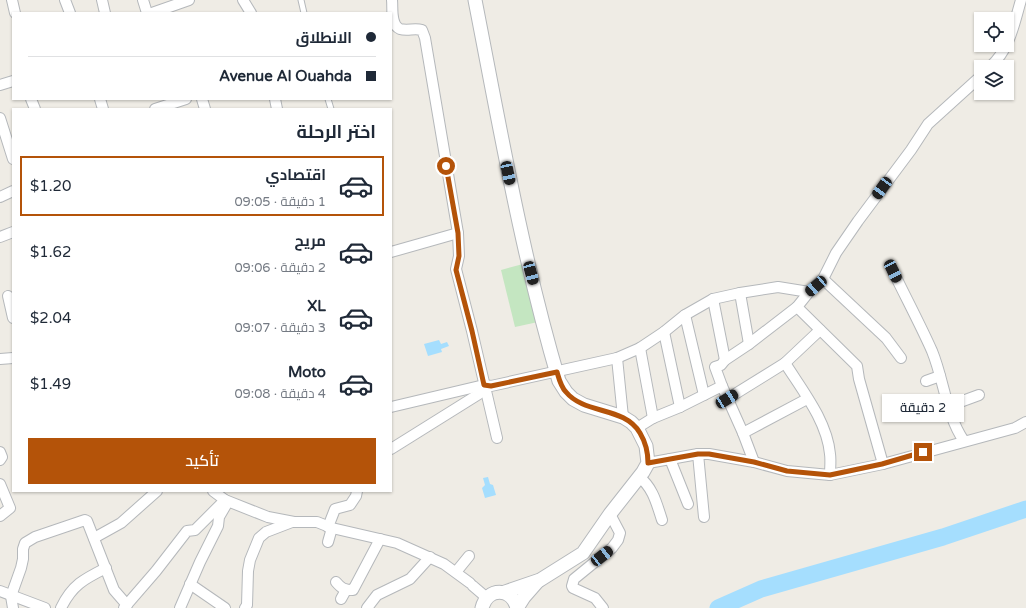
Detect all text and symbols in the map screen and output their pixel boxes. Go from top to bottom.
map controls [974,12,1014,100]
button: locate [974,12,1014,52]
text: الانطلاق [296,29,352,47]
button: layers [974,60,1014,100]
text: Avenue Al Ouahda [219,67,352,85]
text: اختر الرحلة [297,121,376,143]
route start [437,157,455,175]
car [500,160,516,186]
text: اقتصادي [266,166,326,184]
icon: car [338,168,374,204]
car [870,175,894,201]
text: $1.20 [30,177,71,195]
text: 1 دقيقة · 09:05 [234,194,326,210]
text: مريح [294,232,326,250]
icon: car [338,234,374,270]
text: $1.62 [30,243,71,261]
car [882,258,904,284]
text: 2 دقيقة · 09:06 [234,260,326,276]
car [522,260,540,286]
car [803,274,829,298]
text: XL [307,297,326,315]
icon: car [338,300,374,336]
text: $2.04 [30,309,71,327]
text: 3 دقيقة · 09:07 [234,320,326,336]
text: Moto [288,363,326,381]
icon: car [338,366,374,402]
text: $1.49 [30,375,71,393]
text: 4 دقيقة · 09:08 [234,386,326,402]
car [714,388,740,410]
callout: 2 دقيقة [882,394,964,422]
text: 2 دقيقة [900,400,946,416]
button: تأكيد [28,438,376,484]
route end [914,443,932,461]
car [589,544,615,568]

